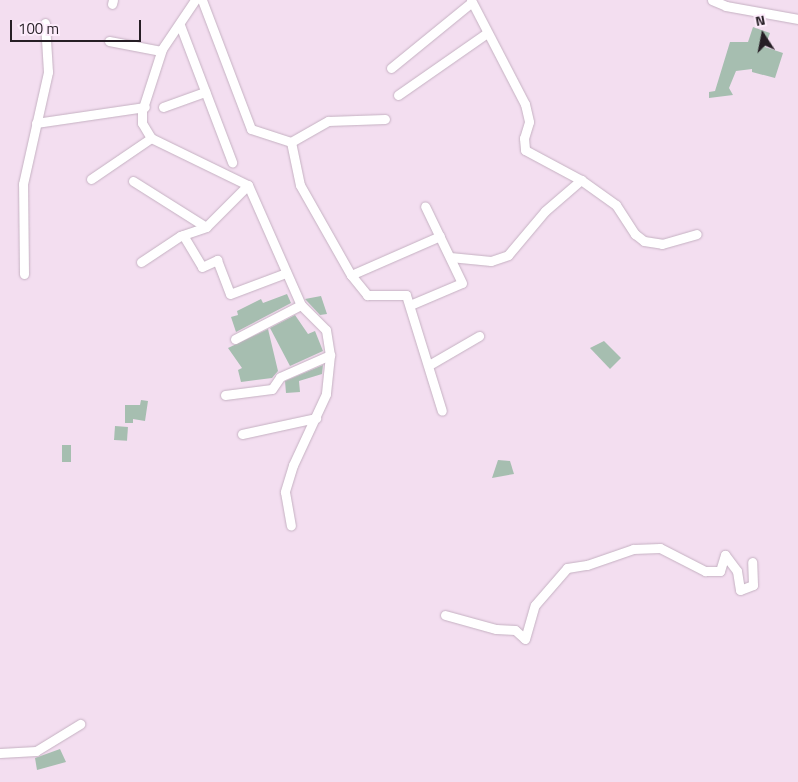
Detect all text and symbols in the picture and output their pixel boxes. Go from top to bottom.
text: N [753,9,767,31]
scale bar [12,10,144,42]
north arrow [738,10,788,60]
text: 100 m [18,17,59,40]

